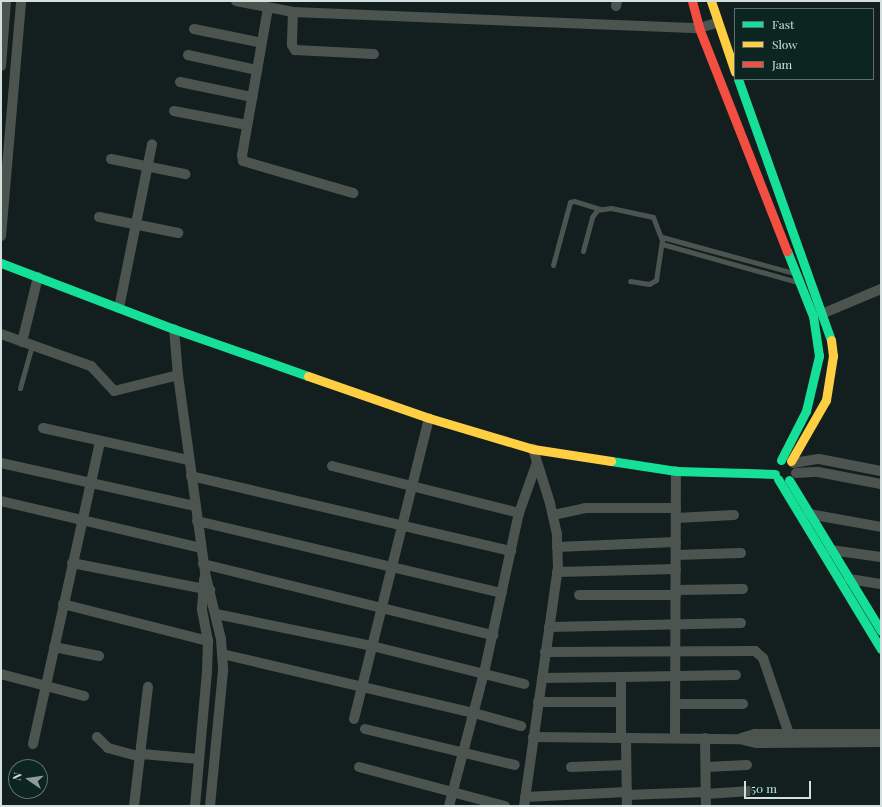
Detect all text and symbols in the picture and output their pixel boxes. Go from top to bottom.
legend [734,8,874,80]
text: Fast [772,16,794,32]
text: Slow [772,36,798,52]
text: Jam [772,56,792,72]
north arrow [8,759,48,799]
text: N [9,771,25,782]
scale bar [746,773,813,799]
text: 50 m [751,780,777,796]

